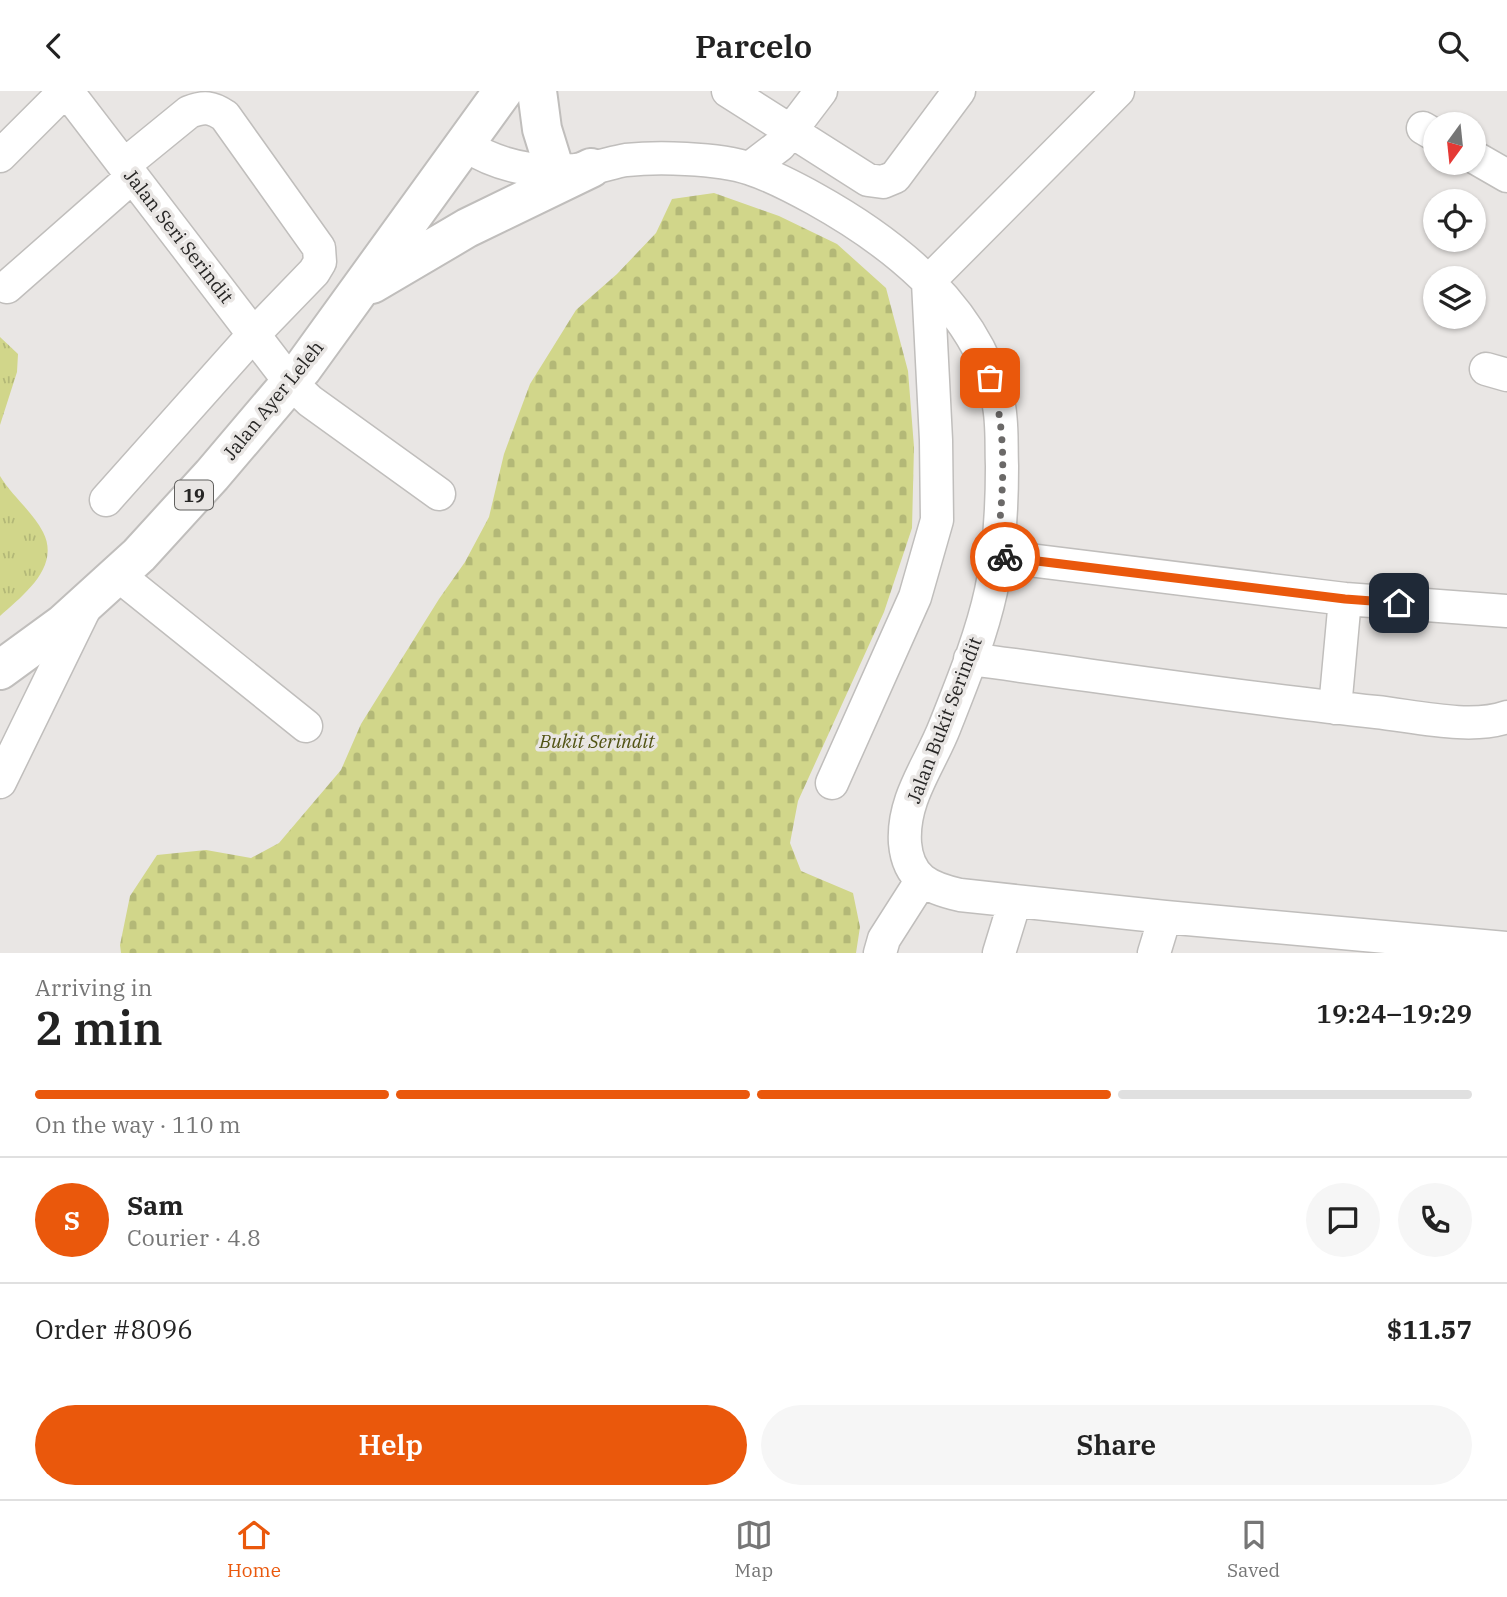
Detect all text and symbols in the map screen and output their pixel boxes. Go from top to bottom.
text: Parcelo [695,25,812,67]
icon: back [35,27,73,65]
icon: search [1434,27,1472,65]
north arrow [1423,112,1486,175]
map controls [1423,112,1486,329]
street label: Jalan Seri Serindit [119,164,239,308]
button: locate [1423,189,1486,252]
button: layers [1423,266,1486,329]
street label: Jalan Ayer Leleh [218,335,329,464]
pin [960,348,1020,408]
icon: bag [971,359,1009,397]
road number: 19 [175,481,213,509]
courier [970,522,1040,592]
icon: bike [986,538,1024,576]
pin [1369,573,1429,633]
icon: home [1380,584,1418,622]
street label: Jalan Bukit Serindit [901,633,987,807]
park label: Bukit Serindit [538,729,656,753]
text: Arriving in [35,972,152,1002]
text: 19:24–19:29 [1316,996,1472,1030]
text: 2 min [35,998,163,1058]
text: On the way · 110 m [35,1109,241,1139]
button: chat [1306,1183,1380,1257]
button: phone [1398,1183,1472,1257]
text: Sam [127,1188,183,1222]
text: S [64,1203,80,1237]
text: Courier · 4.8 [127,1222,261,1252]
text: Order #8096 [35,1312,193,1346]
text: $11.57 [1387,1312,1472,1346]
button: Help [35,1405,747,1485]
button: Share [761,1405,1472,1485]
tab: Home [227,1516,281,1582]
tab: Map [735,1516,773,1582]
tab: Saved [1227,1516,1280,1582]

